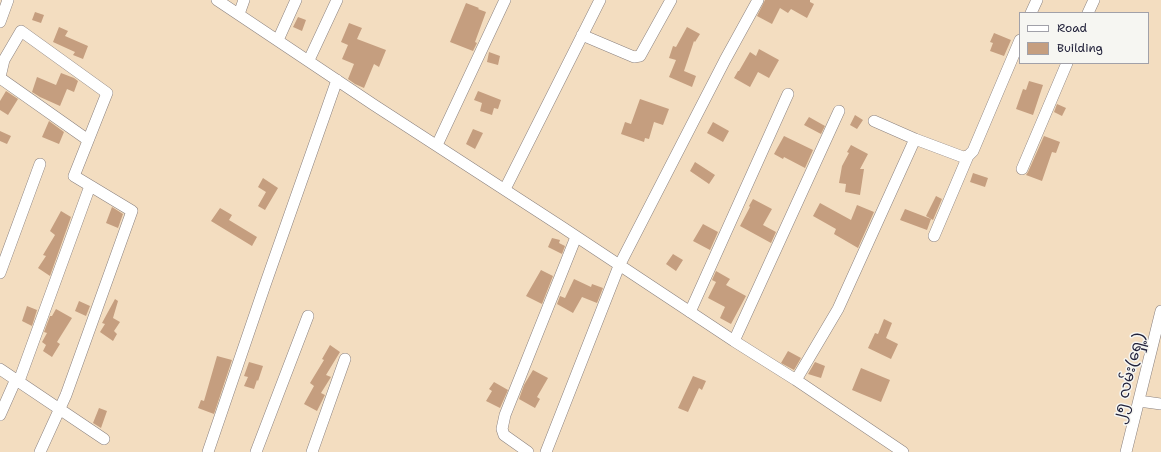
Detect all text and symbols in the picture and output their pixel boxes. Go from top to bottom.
legend [1019,12,1149,64]
text: Road [1057,20,1087,36]
text: Building [1057,40,1103,56]
street label: ၂၅ လမ်း(ရှေ့) [1109,331,1149,425]

